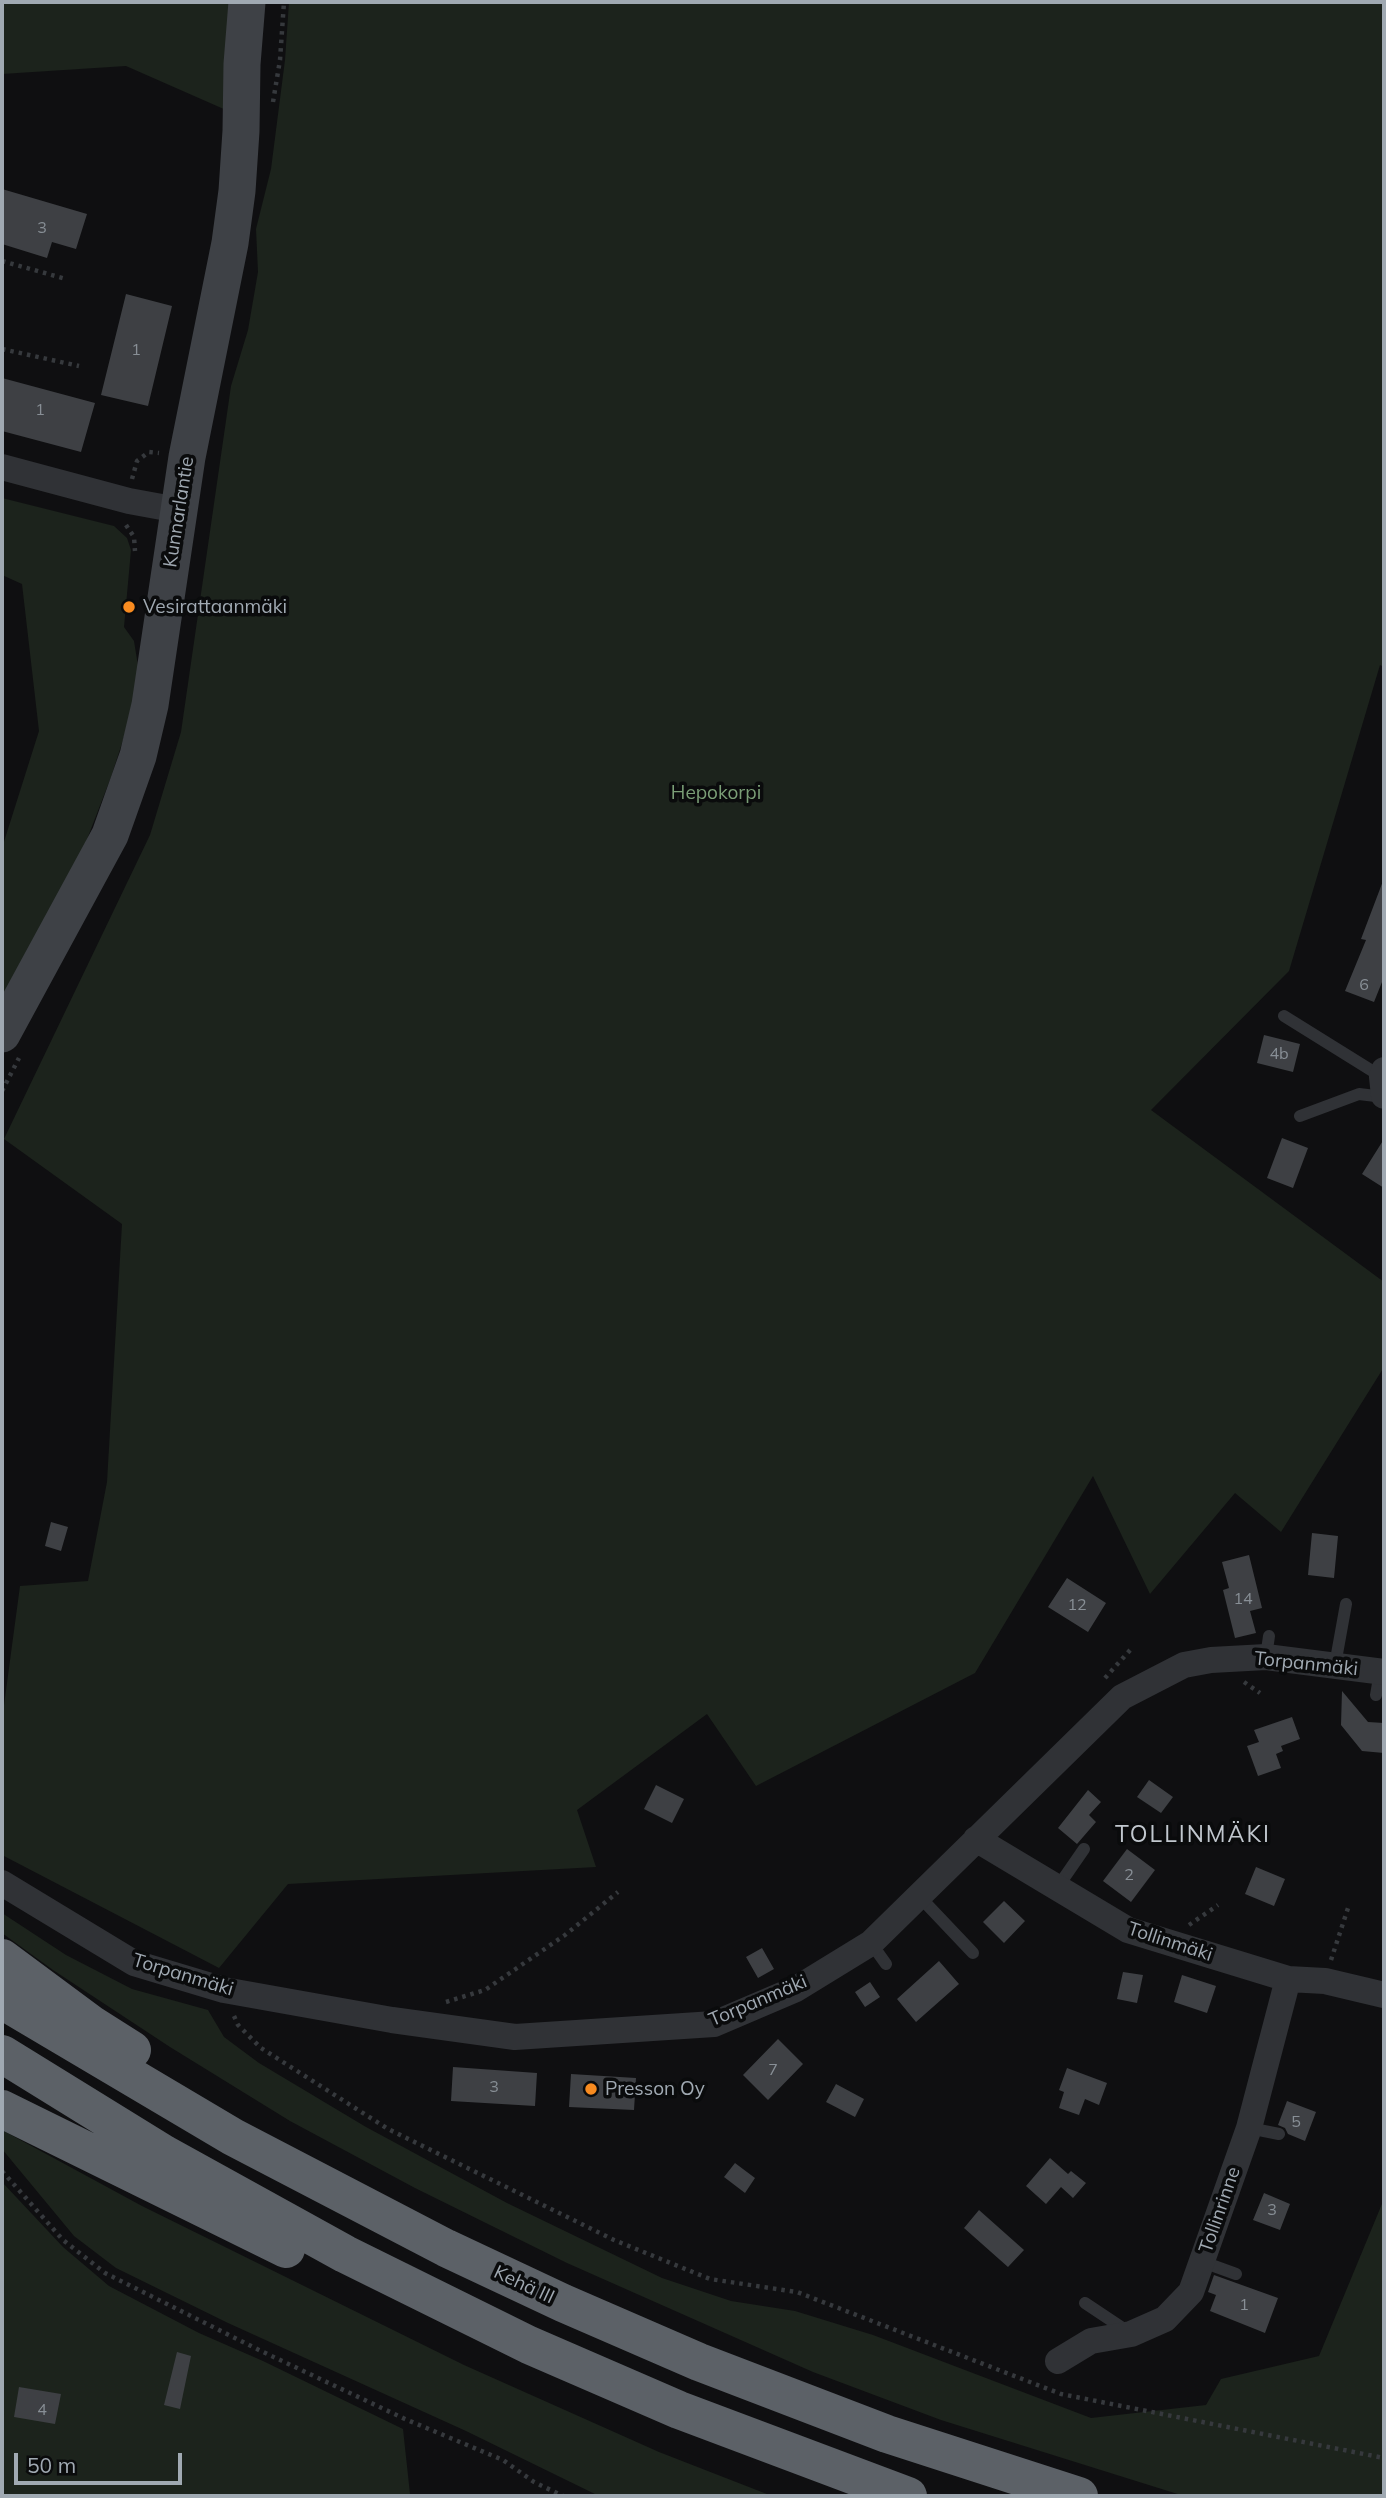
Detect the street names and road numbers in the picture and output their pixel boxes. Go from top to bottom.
street label: Kunnarlantie [159,455,199,569]
street label: Torpanmäki [1253,1647,1359,1681]
street label: Tollinmäki [1125,1918,1215,1966]
street label: Torpanmäki [130,1949,236,2001]
street label: Torpanmäki [706,1970,810,2032]
street label: Tollinrinne [1195,2164,1245,2256]
street label: Kehä III [490,2261,558,2309]

